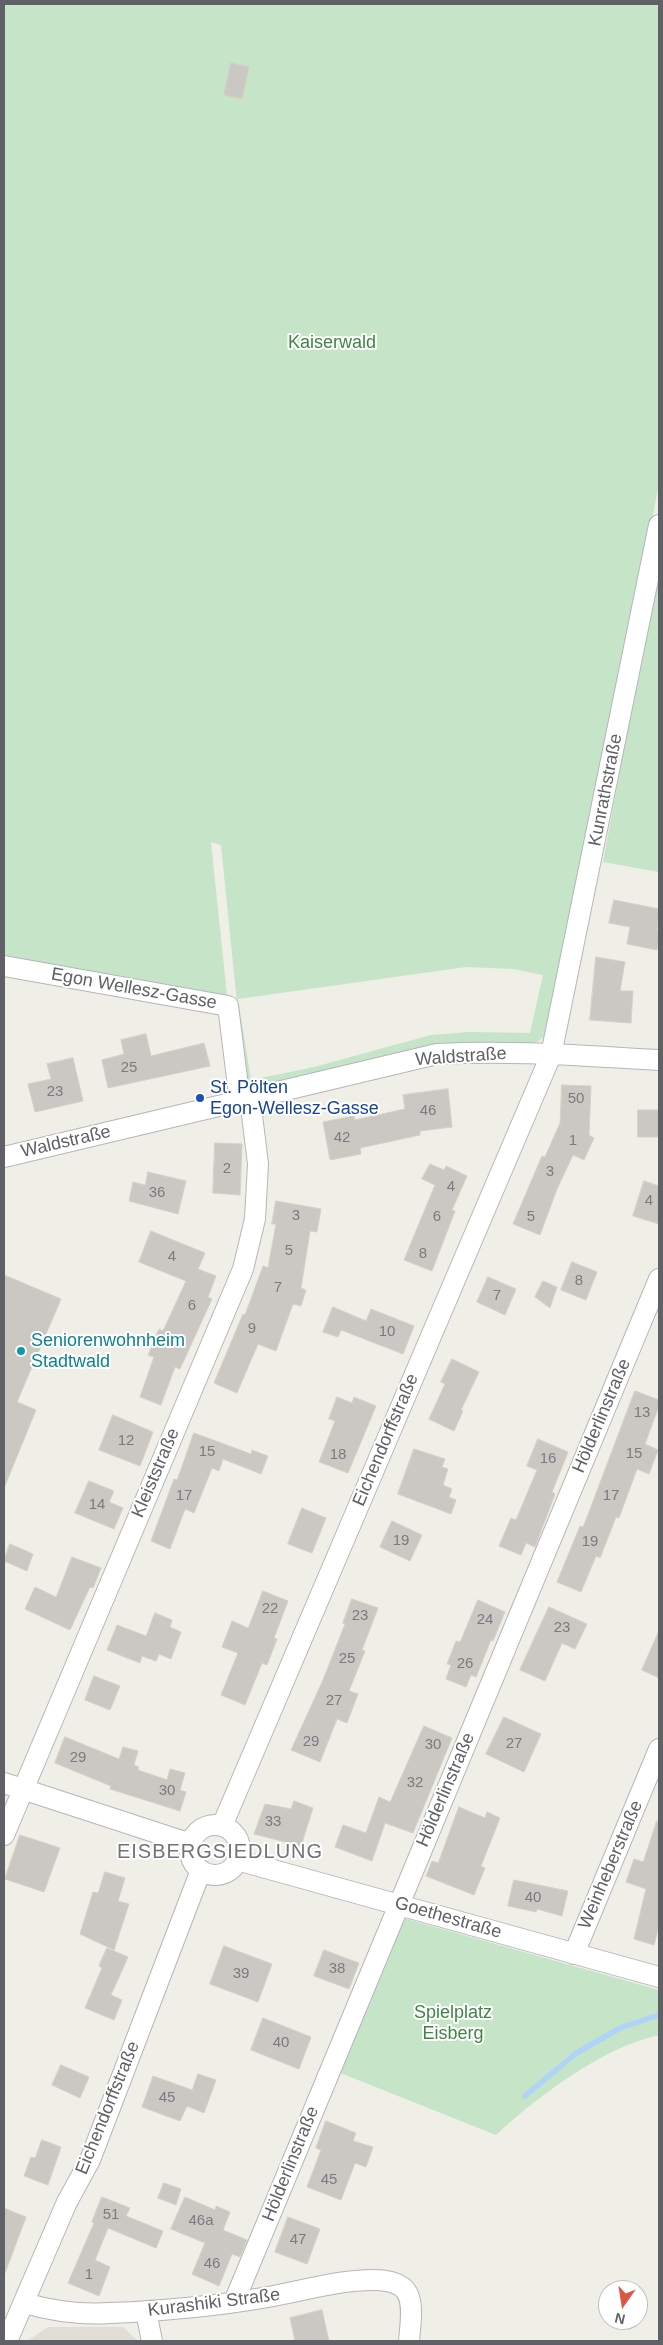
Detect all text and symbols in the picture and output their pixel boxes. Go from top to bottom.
park label: Kaiserwald [288,332,376,354]
street label: Kunrathstraße [585,732,627,848]
street label: Egon Wellesz-Gasse [50,964,218,1014]
street label: Waldstraße [415,1043,507,1071]
house number: 25 [121,1059,137,1077]
place label: St. Pölten Egon-Wellesz-Gasse [210,1077,379,1120]
house number: 23 [47,1083,63,1101]
house number: 50 [568,1090,584,1108]
marker: St. Pölten Egon-Wellesz-Gasse [194,1092,206,1104]
house number: 46 [420,1102,436,1120]
street label: Waldstraße [19,1121,113,1163]
house number: 42 [334,1129,350,1147]
house number: 1 [569,1132,577,1150]
house number: 2 [223,1160,231,1178]
house number: 3 [546,1163,554,1181]
house number: 4 [447,1178,455,1196]
house number: 36 [149,1184,165,1202]
house number: 4 [645,1192,653,1210]
house number: 3 [292,1207,300,1225]
house number: 6 [433,1208,441,1226]
house number: 5 [527,1208,535,1226]
house number: 5 [285,1242,293,1260]
house number: 8 [419,1245,427,1263]
house number: 4 [168,1248,176,1266]
house number: 8 [575,1272,583,1290]
house number: 7 [274,1279,282,1297]
house number: 7 [493,1287,501,1305]
house number: 6 [188,1297,196,1315]
house number: 9 [248,1320,256,1338]
house number: 10 [379,1323,395,1341]
place label: Seniorenwohnheim Stadtwald [31,1330,185,1372]
marker: Seniorenwohnheim Stadtwald [15,1345,27,1357]
street label: Hölderlinstraße [568,1356,636,1476]
street label: Eichendorffstraße [348,1371,424,1509]
house number: 13 [634,1404,650,1422]
street label: Kleiststraße [127,1425,185,1521]
house number: 12 [118,1432,134,1450]
house number: 15 [199,1443,215,1461]
house number: 15 [626,1445,642,1463]
house number: 18 [330,1446,346,1464]
house number: 16 [540,1450,556,1468]
house number: 17 [176,1487,192,1505]
house number: 17 [603,1487,619,1505]
house number: 14 [89,1496,105,1514]
house number: 19 [393,1532,409,1550]
house number: 19 [582,1533,598,1551]
house number: 22 [262,1600,278,1618]
house number: 23 [352,1607,368,1625]
house number: 24 [477,1611,493,1629]
house number: 23 [554,1619,570,1637]
house number: 25 [339,1650,355,1668]
house number: 26 [457,1655,473,1673]
house number: 27 [326,1692,342,1710]
street label: Hölderlinstraße [412,1730,480,1850]
house number: 29 [303,1733,319,1751]
house number: 27 [506,1735,522,1753]
house number: 30 [425,1736,441,1754]
house number: 29 [70,1749,86,1767]
house number: 32 [407,1774,423,1792]
house number: 30 [159,1782,175,1800]
street label: Weinheberstraße [574,1797,648,1933]
house number: 33 [265,1813,281,1831]
district label: EISBERGSIEDLUNG [115,1840,325,1864]
house number: 40 [525,1889,541,1907]
street label: Goethestraße [392,1892,504,1944]
house number: 38 [329,1960,345,1978]
house number: 39 [233,1965,249,1983]
park label: Spielplatz Eisberg [414,2002,492,2045]
house number: 40 [273,2034,289,2052]
street label: Eichendorffstraße [71,2038,145,2178]
house number: 45 [159,2089,175,2107]
street label: Hölderlinstraße [258,2103,324,2225]
house number: 45 [321,2171,337,2189]
house number: 51 [103,2206,119,2224]
house number: 46a [188,2212,214,2230]
house number: 47 [290,2231,306,2249]
house number: 46 [204,2255,220,2273]
house number: 1 [85,2266,93,2284]
north arrow [598,2280,648,2330]
street label: Kurashiki Straße [147,2284,281,2322]
text: N [613,2310,627,2328]

